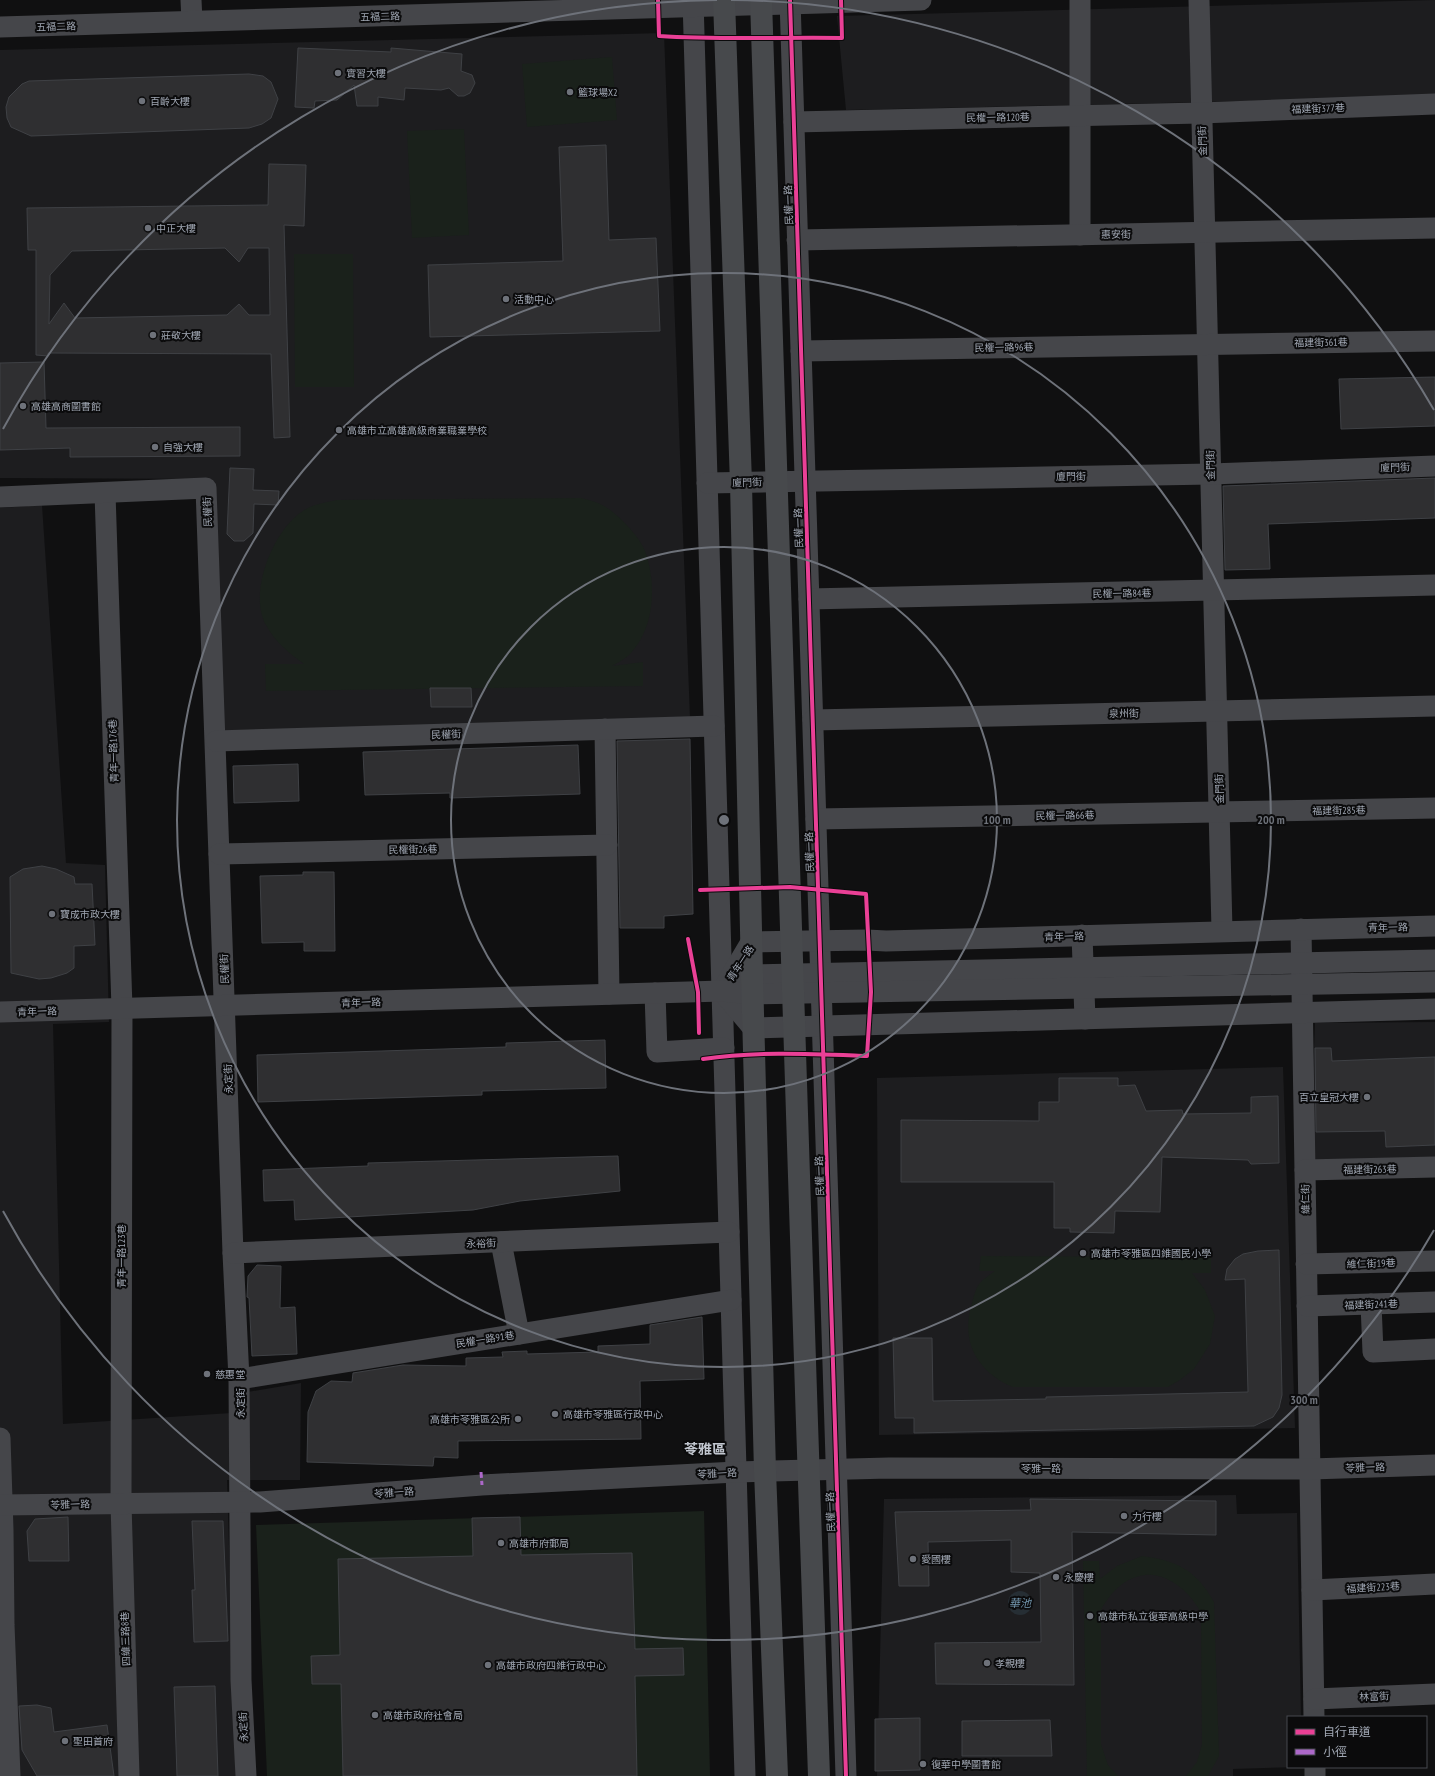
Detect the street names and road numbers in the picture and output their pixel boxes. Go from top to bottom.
street label: 五福二路 [360,9,400,24]
street label: 五福二路 [36,19,76,34]
street label: 福建街377巷 [1291,101,1345,116]
street label: 民權一路120巷 [966,110,1030,125]
street label: 金門街 [1195,126,1210,156]
street label: 民權一路 [781,185,796,225]
street label: 惠安街 [1101,228,1131,241]
street label: 福建街361巷 [1294,336,1348,349]
street label: 民權一路96巷 [974,340,1034,355]
street label: 金門街 [1204,450,1217,480]
street label: 廈門街 [1380,460,1410,475]
street label: 廈門街 [1056,470,1086,483]
street label: 廈門街 [732,475,762,490]
street label: 民權街 [200,497,215,527]
street label: 民權一路 [791,508,806,548]
street label: 民權一路84巷 [1092,586,1152,601]
street label: 泉州街 [1109,707,1139,720]
street label: 青年一路176巷 [106,719,121,783]
street label: 民權街 [431,727,461,742]
street label: 金門街 [1212,774,1227,804]
street label: 福建街285巷 [1312,804,1366,817]
street label: 民權一路66巷 [1035,808,1095,823]
street label: 民權一路 [802,832,817,872]
street label: 民權街26巷 [388,843,438,856]
street label: 青年一路 [1368,921,1408,934]
street label: 青年一路 [1044,929,1084,944]
street label: 青年一路 [724,943,757,984]
street label: 民權街 [217,954,232,984]
street label: 青年一路 [341,995,381,1010]
street label: 青年一路 [17,1004,57,1019]
street label: 永定街 [221,1064,236,1094]
street label: 民權一路 [812,1156,827,1196]
street label: 福建街263巷 [1343,1163,1397,1176]
street label: 維仁街 [1299,1184,1312,1214]
street label: 青年一路123巷 [115,1224,128,1288]
street label: 永裕街 [466,1236,496,1251]
street label: 維仁街19巷 [1346,1256,1396,1271]
street label: 福建街241巷 [1344,1297,1398,1312]
street label: 民權一路91巷 [455,1328,515,1351]
street label: 永定街 [234,1388,247,1418]
street label: 苓雅一路 [1345,1460,1385,1475]
street label: 苓雅一路 [1021,1462,1061,1475]
street label: 苓雅一路 [697,1466,737,1481]
street label: 苓雅一路 [374,1485,414,1500]
street label: 民權一路 [823,1492,838,1532]
street label: 苓雅一路 [50,1497,90,1512]
street label: 福建街223巷 [1346,1580,1400,1595]
street label: 四維三路8巷 [118,1612,133,1666]
street label: 林富街 [1359,1689,1389,1704]
street label: 永定街 [236,1712,251,1742]

